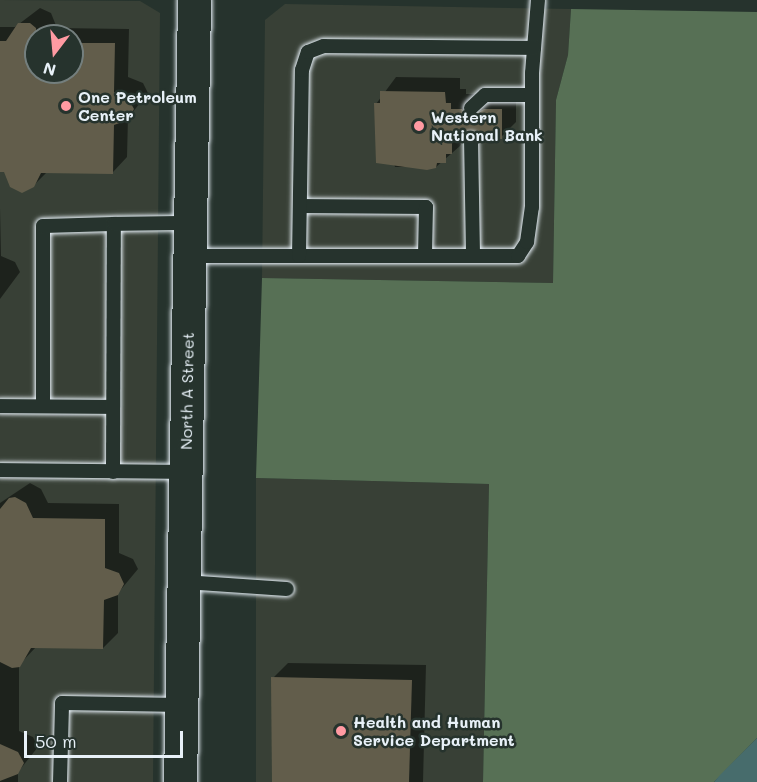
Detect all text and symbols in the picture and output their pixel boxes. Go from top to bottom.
north arrow [24,24,84,84]
text: N [41,58,58,82]
place label: One Petroleum Center [78,87,197,125]
marker: One Petroleum Center [59,99,73,113]
place label: Western National Bank [431,107,543,145]
marker: Western National Bank [412,119,426,133]
street label: North A Street [176,332,198,450]
place label: Health and Human Service Department [353,712,515,750]
scale bar [27,719,186,757]
marker: Health and Human Service Department [334,724,348,738]
text: 50 m [35,729,77,753]

